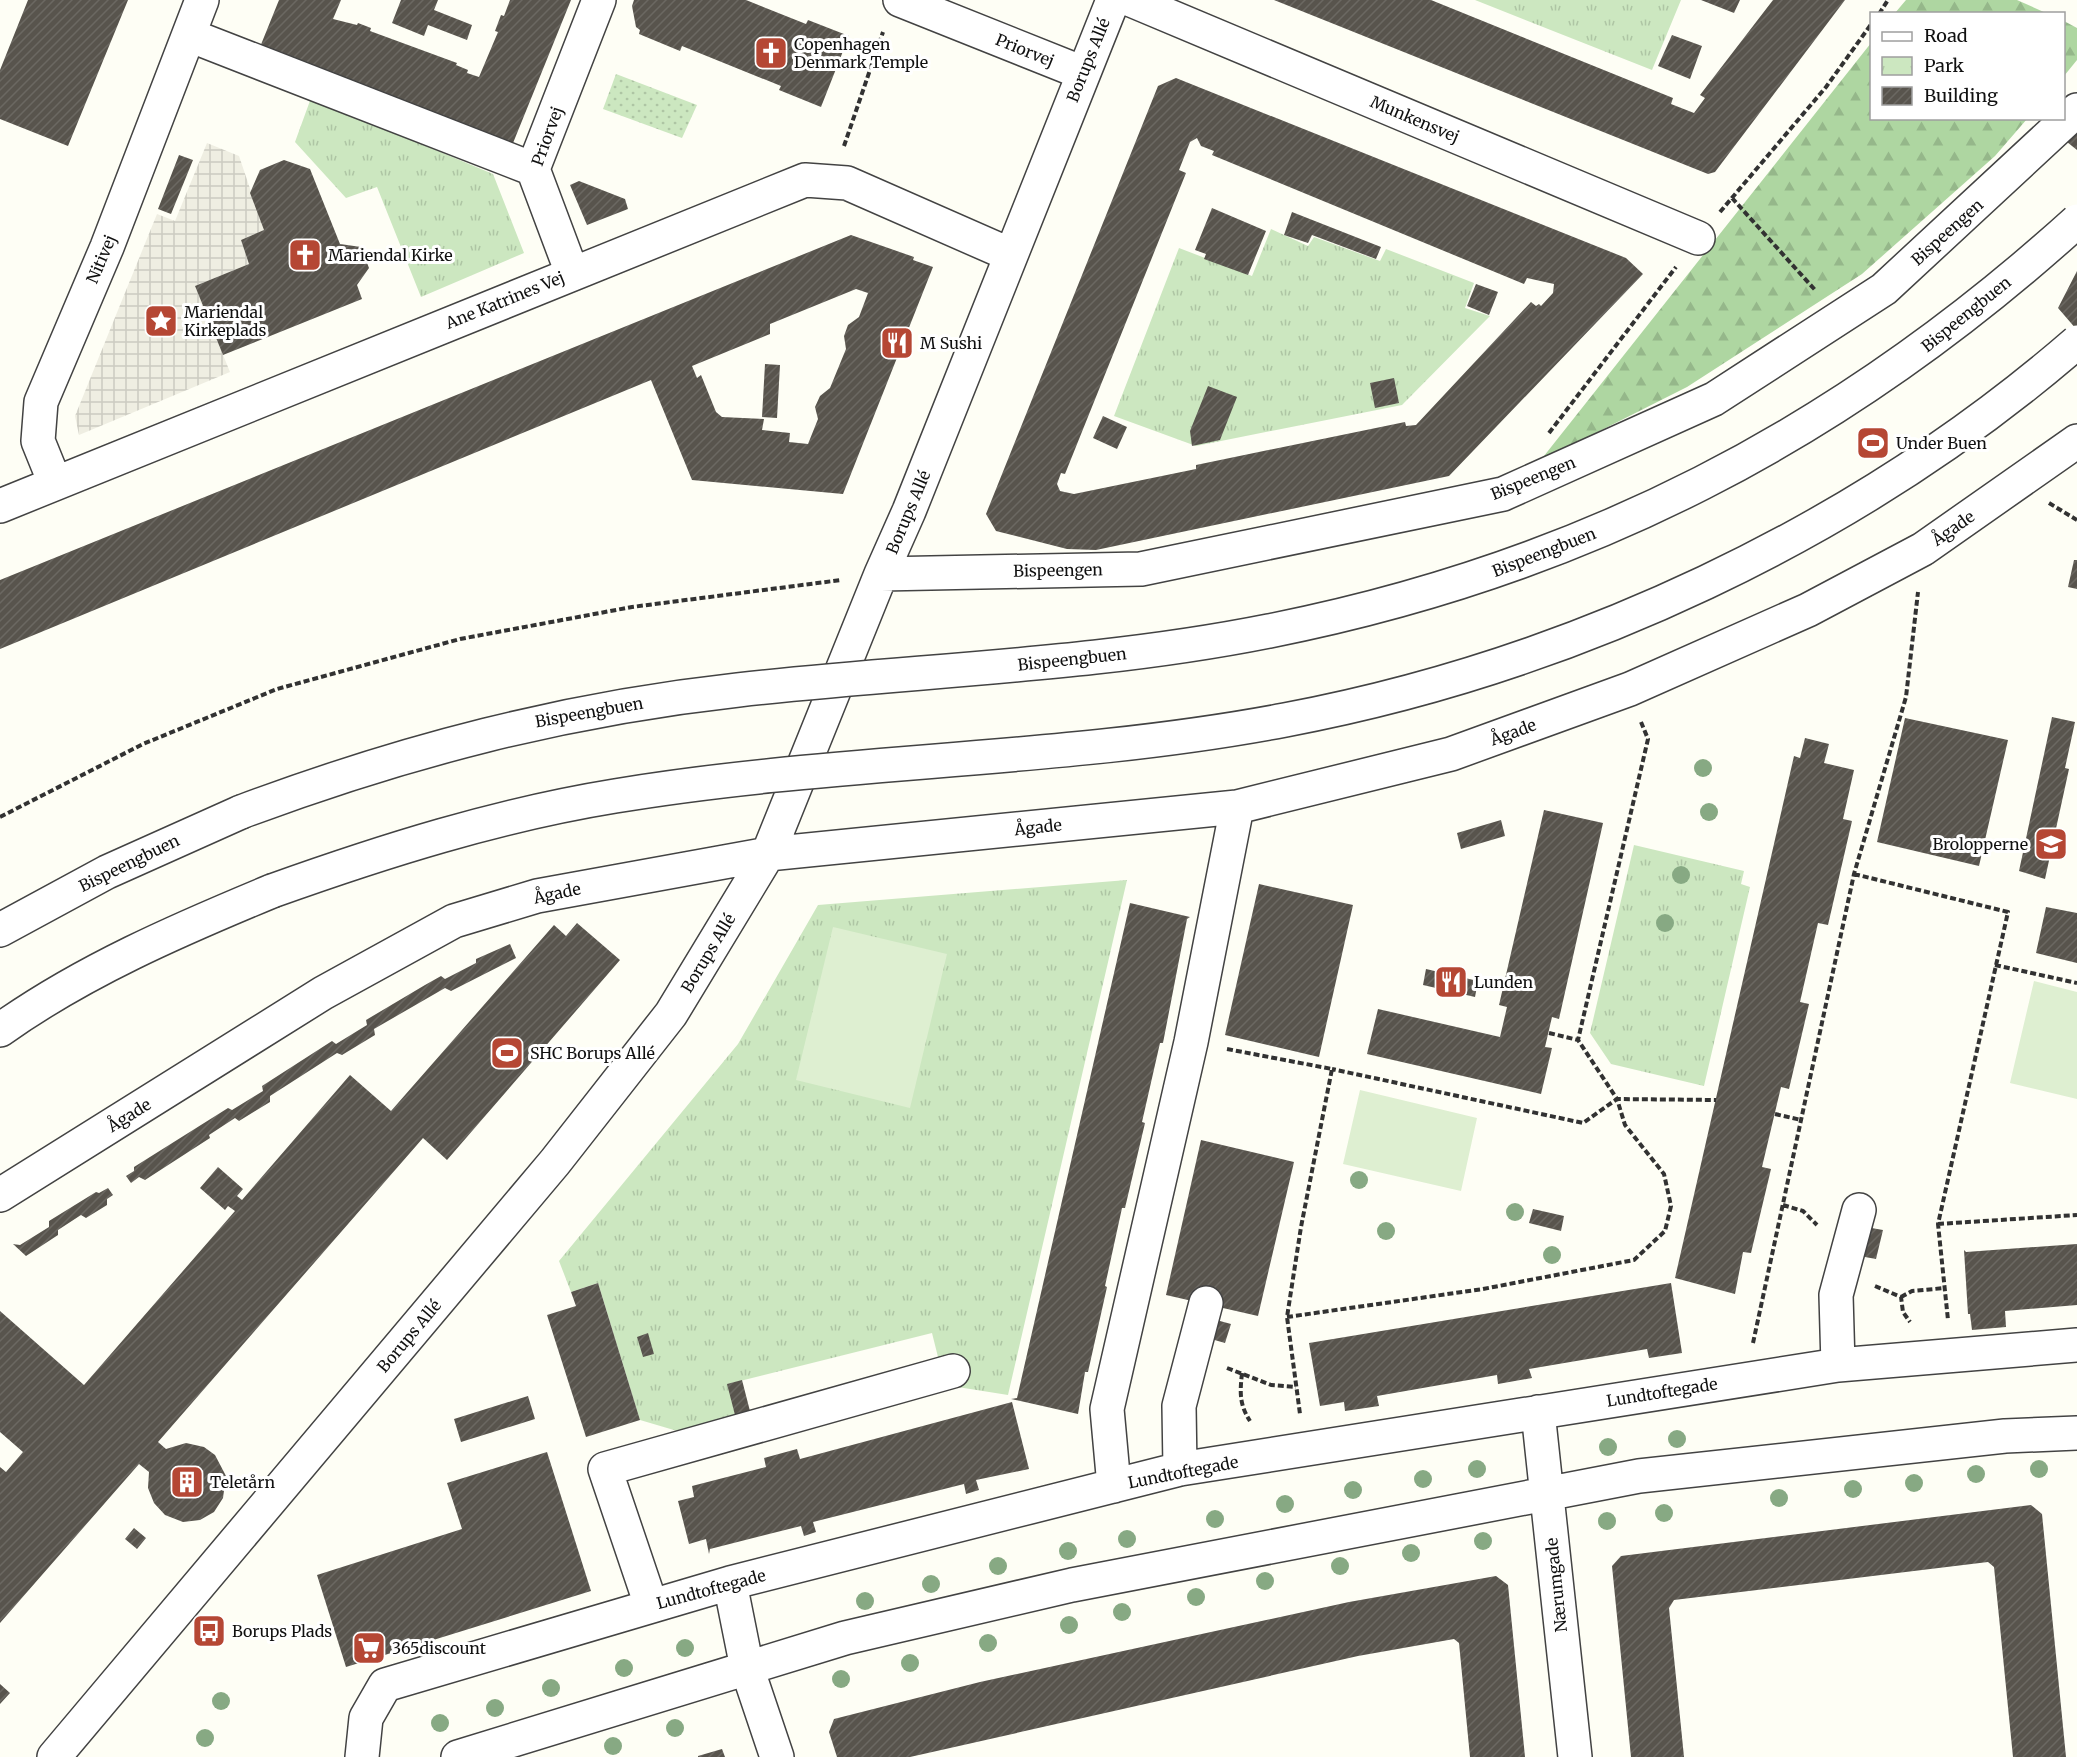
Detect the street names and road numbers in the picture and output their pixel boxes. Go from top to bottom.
street label: Borups Allé [1062,15,1114,105]
street label: Priorvej [993,29,1057,71]
street label: Munkensvej [1367,91,1463,147]
street label: Priorvej [527,104,567,168]
street label: Bispeengen [1907,194,1987,269]
street label: Nitivej [82,232,120,286]
street label: Ane Katrines Vej [442,267,567,333]
street label: Bispeengbuen [1917,272,2015,356]
street label: Bispeengen [1488,452,1579,504]
street label: Borups Allé [881,467,935,557]
street label: Ågade [1926,505,1978,550]
street label: Bispeengbuen [1489,523,1599,581]
street label: Bispeengen [1013,559,1103,581]
street label: Bispeengbuen [1017,643,1128,675]
street label: Bispeengbuen [533,693,645,731]
street label: Ågade [1486,714,1539,750]
street label: Ågade [1012,814,1063,840]
street label: Bispeengbuen [75,830,183,896]
street label: Ågade [530,877,582,908]
street label: Borups Allé [677,910,739,996]
street label: Ågade [102,1093,155,1137]
street label: Borups Allé [373,1296,445,1376]
street label: Lundtoftegade [1605,1373,1719,1411]
street label: Lundtoftegade [1126,1451,1240,1493]
street label: Nærumgade [1541,1537,1571,1633]
street label: Lundtoftegade [654,1565,768,1613]

